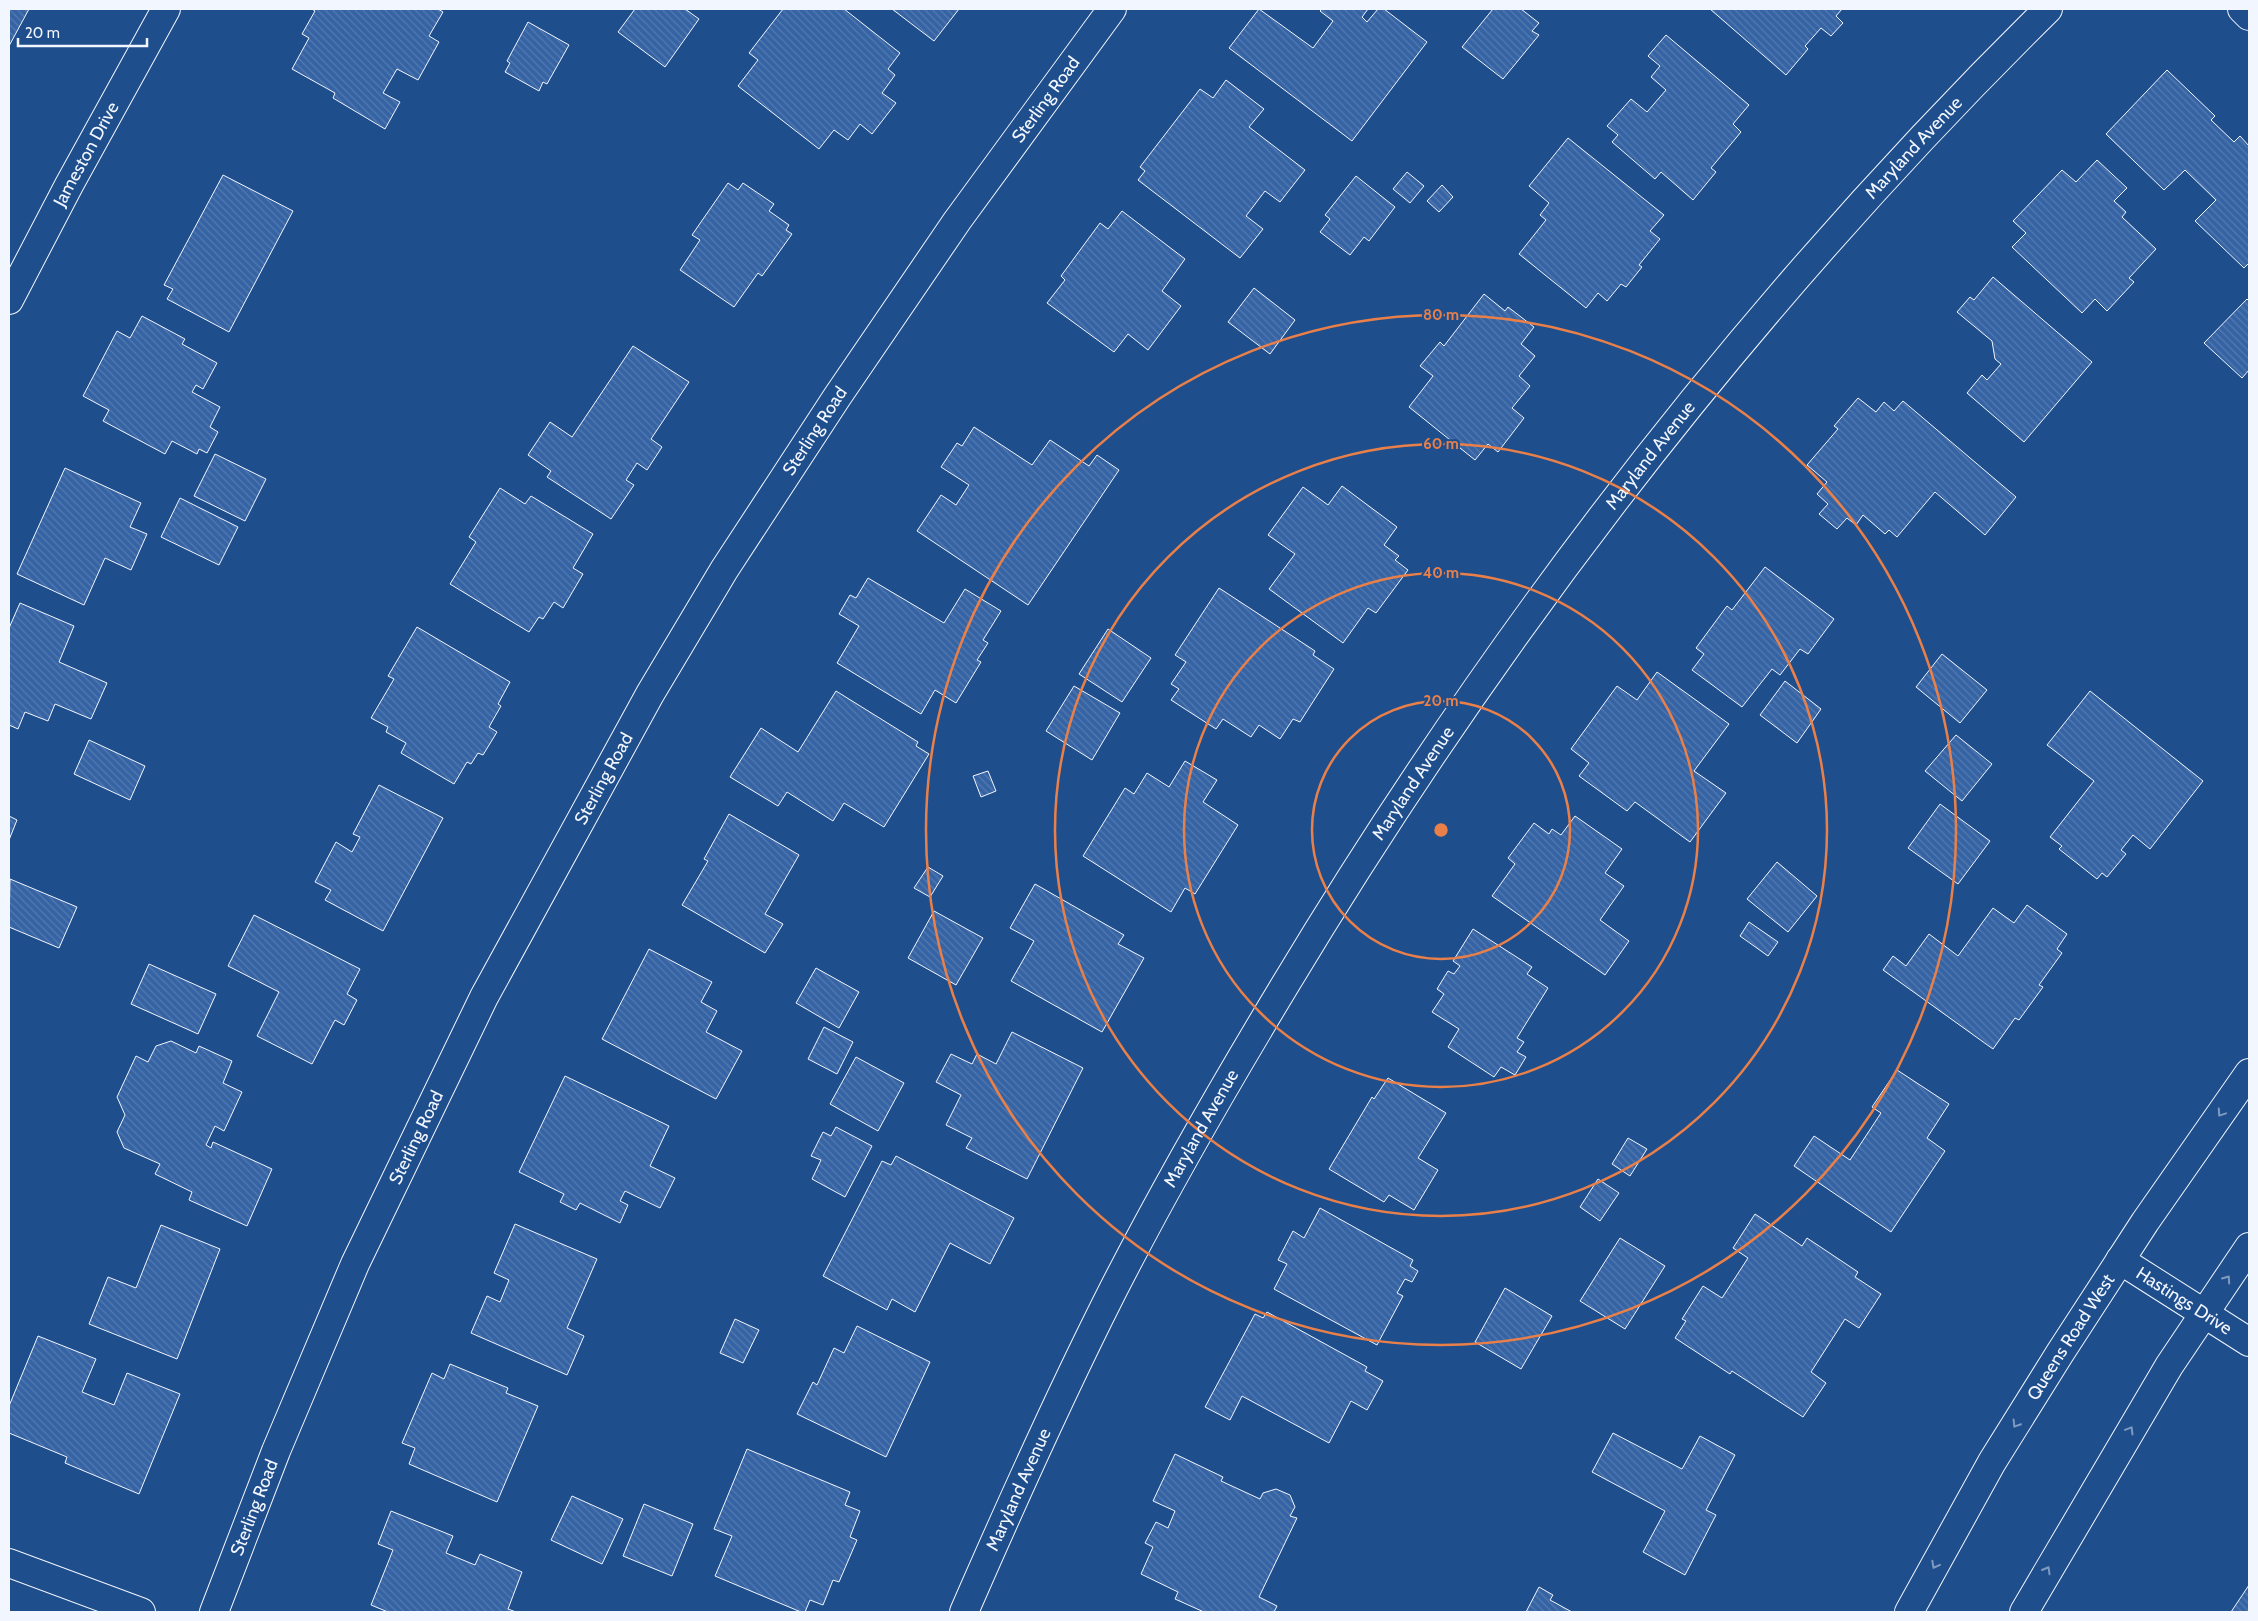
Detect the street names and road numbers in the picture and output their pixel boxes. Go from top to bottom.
street label: Sterling Road [1007,52,1085,147]
street label: Maryland Avenue [1861,92,1967,204]
street label: Jameston Drive [48,98,124,211]
street label: Sterling Road [778,382,852,479]
street label: Maryland Avenue [1601,397,1700,514]
street label: Maryland Avenue [1367,722,1459,844]
street label: Sterling Road [570,729,638,828]
street label: Maryland Avenue [1159,1065,1243,1191]
street label: Sterling Road [384,1087,448,1188]
street label: Hastings Drive [2132,1262,2236,1339]
street label: Queens Road West [2022,1270,2119,1404]
street label: Maryland Avenue [981,1425,1056,1554]
street label: Sterling Road [226,1456,283,1559]

